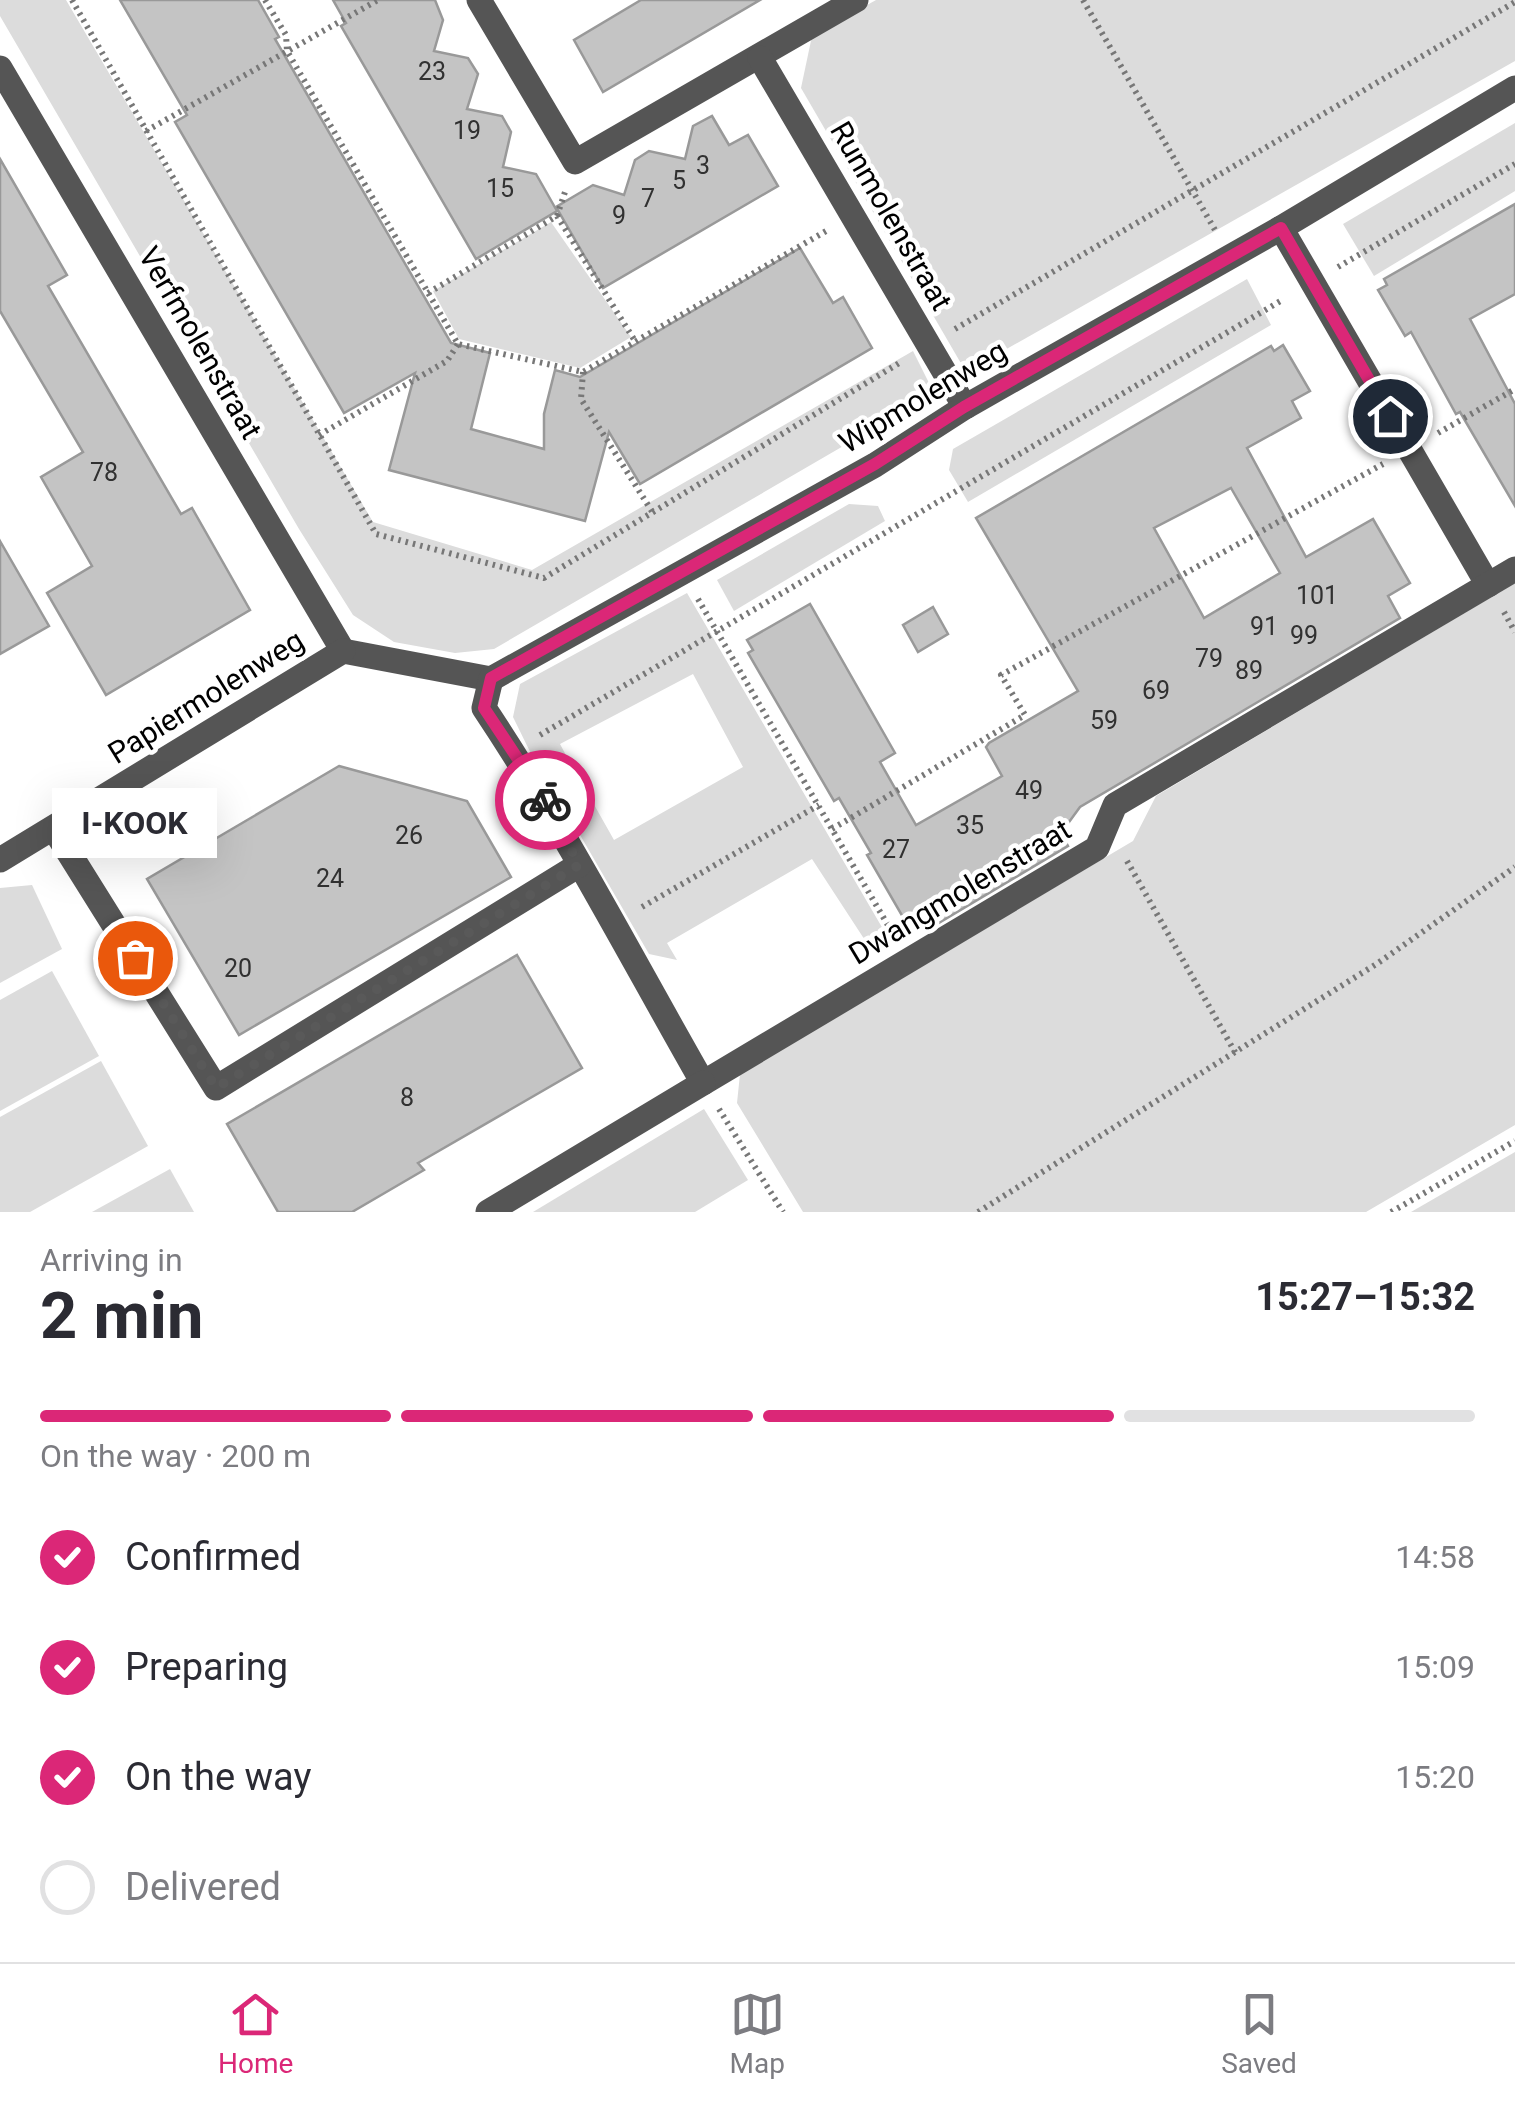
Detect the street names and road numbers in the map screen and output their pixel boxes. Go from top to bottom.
street label: Runmolenstraat [823,115,960,316]
street label: Verfmolenstraat [131,241,270,445]
street label: Wipmolenweg [833,333,1013,460]
street label: Papiermolenweg [102,622,310,771]
street label: Dwangmolenstraat [843,812,1077,972]

